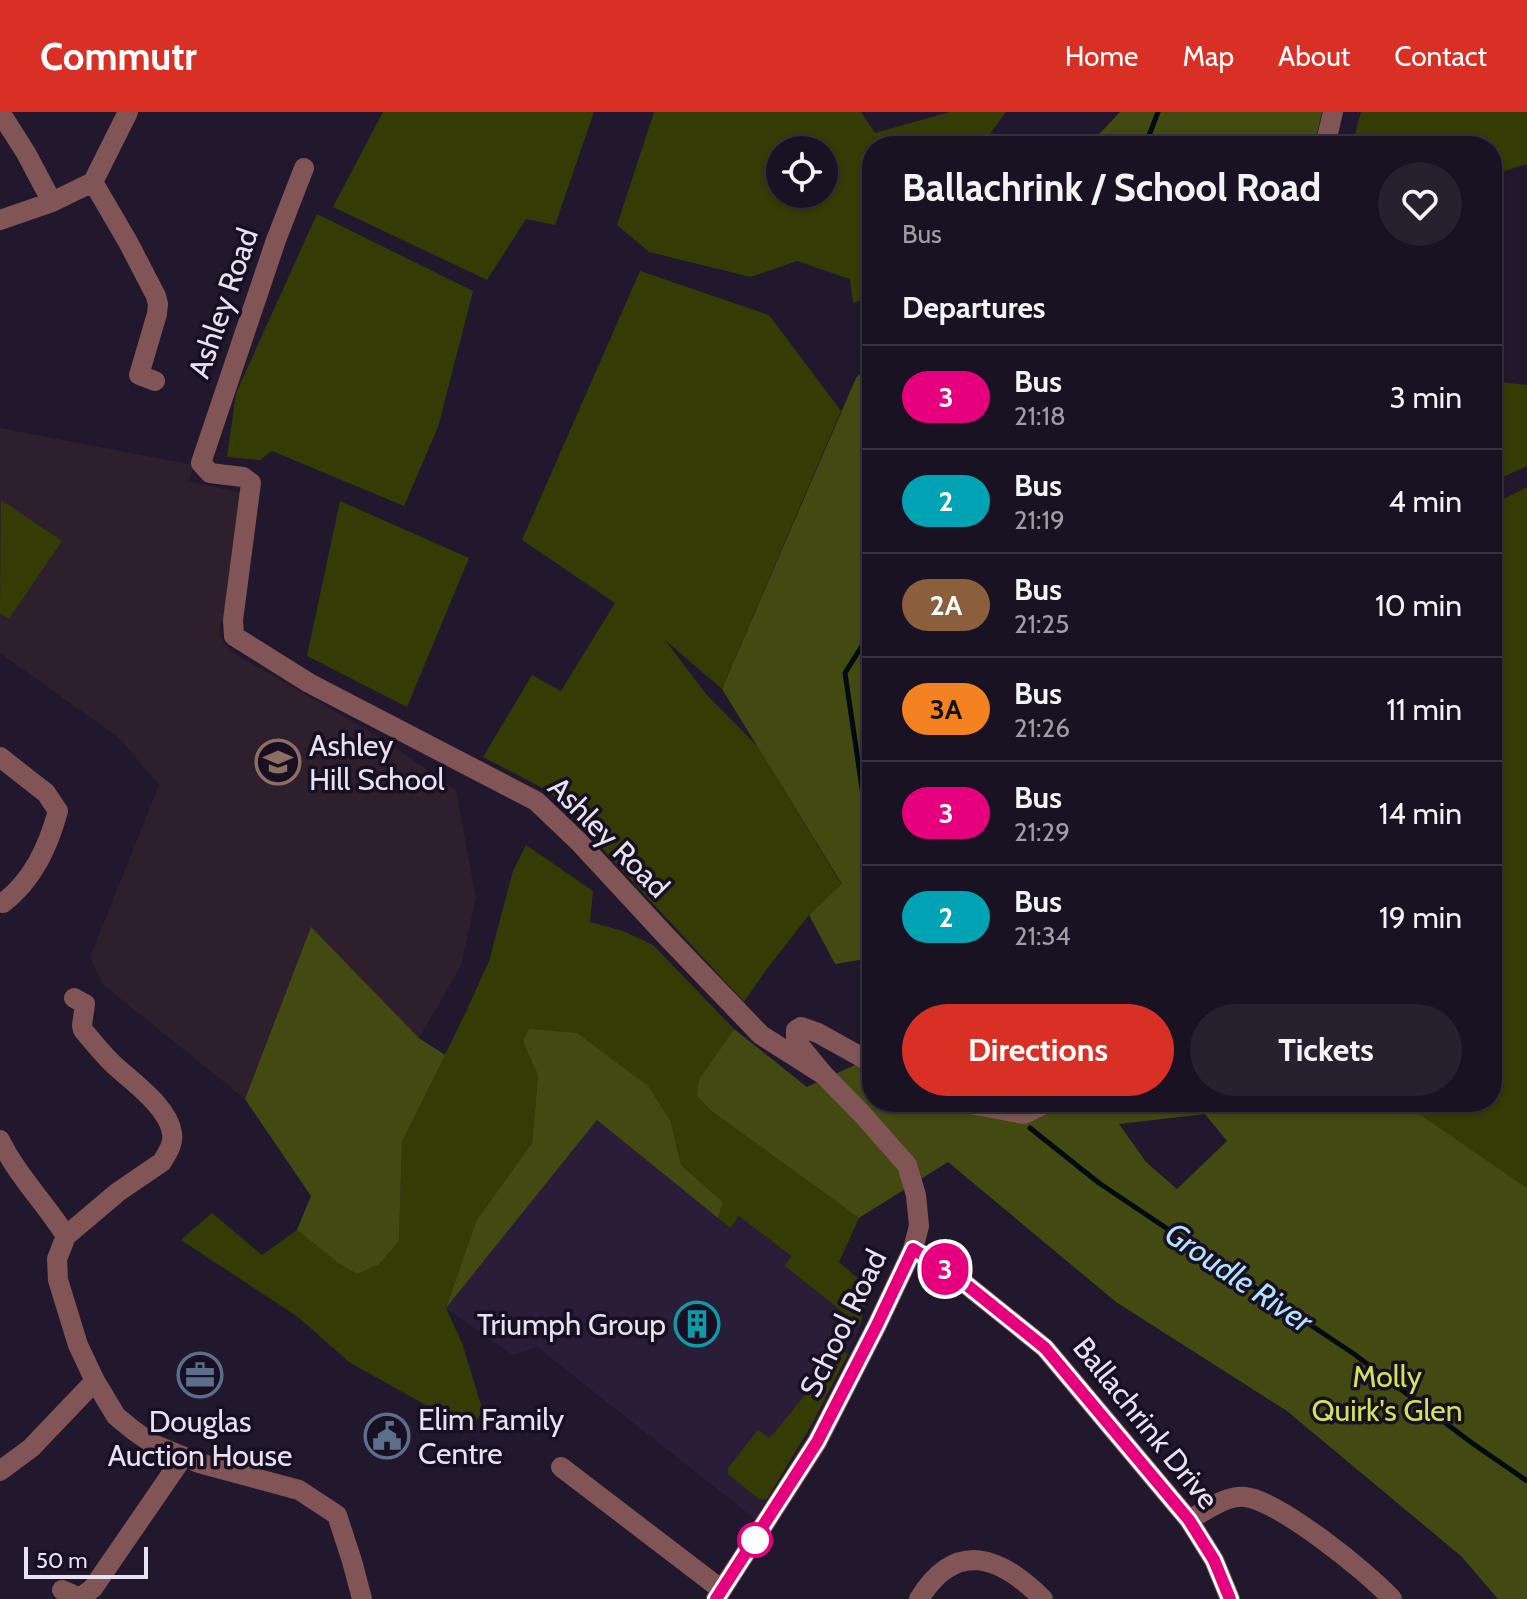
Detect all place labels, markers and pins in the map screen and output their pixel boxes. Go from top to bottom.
place label: Ashley Hill School [309,727,445,798]
school or university icon: Ashley Hill School [254,738,302,786]
building icon: Triumph Group [673,1300,721,1348]
place label: Triumph Group [477,1306,666,1343]
office icon: Douglas Auction House [176,1351,224,1399]
place label: Elim Family Centre [418,1401,564,1472]
place label: Douglas Auction House [108,1403,292,1474]
public building icon: Elim Family Centre [363,1412,411,1460]
unlabelled marker [738,1523,772,1557]

